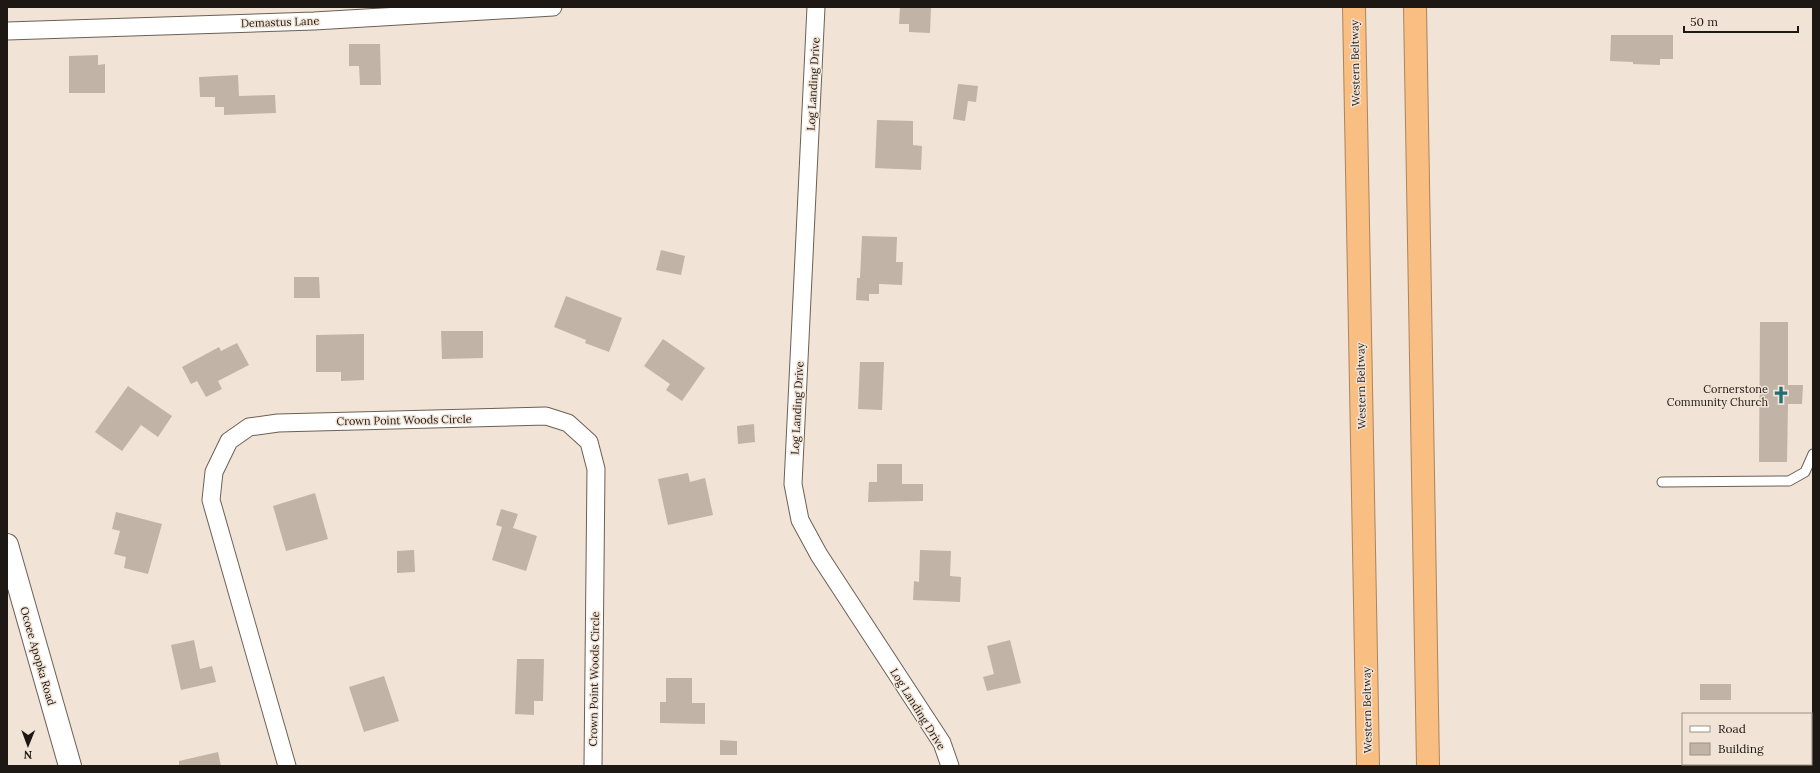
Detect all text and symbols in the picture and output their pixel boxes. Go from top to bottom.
scale bar [1684,8,1798,34]
street label: Demastus Lane [241,14,319,30]
text: 50 m [1690,14,1718,29]
street label: Western Beltway [1347,19,1363,106]
street label: Log Landing Drive [804,37,822,131]
street label: Western Beltway [1353,342,1369,429]
street label: Log Landing Drive [788,361,806,455]
place label: Cornerstone Community Church [1667,382,1768,409]
church icon: Cornerstone Community Church [1771,385,1791,405]
street label: Crown Point Woods Circle [336,412,472,428]
street label: Ocoee Apopka Road [17,605,59,707]
street label: Crown Point Woods Circle [586,611,602,747]
street label: Log Landing Drive [887,666,949,752]
street label: Western Beltway [1359,666,1375,753]
legend [1682,713,1812,765]
text: Road [1718,721,1746,736]
north arrow [8,725,48,765]
text: Building [1718,741,1764,756]
text: N [23,748,32,762]

